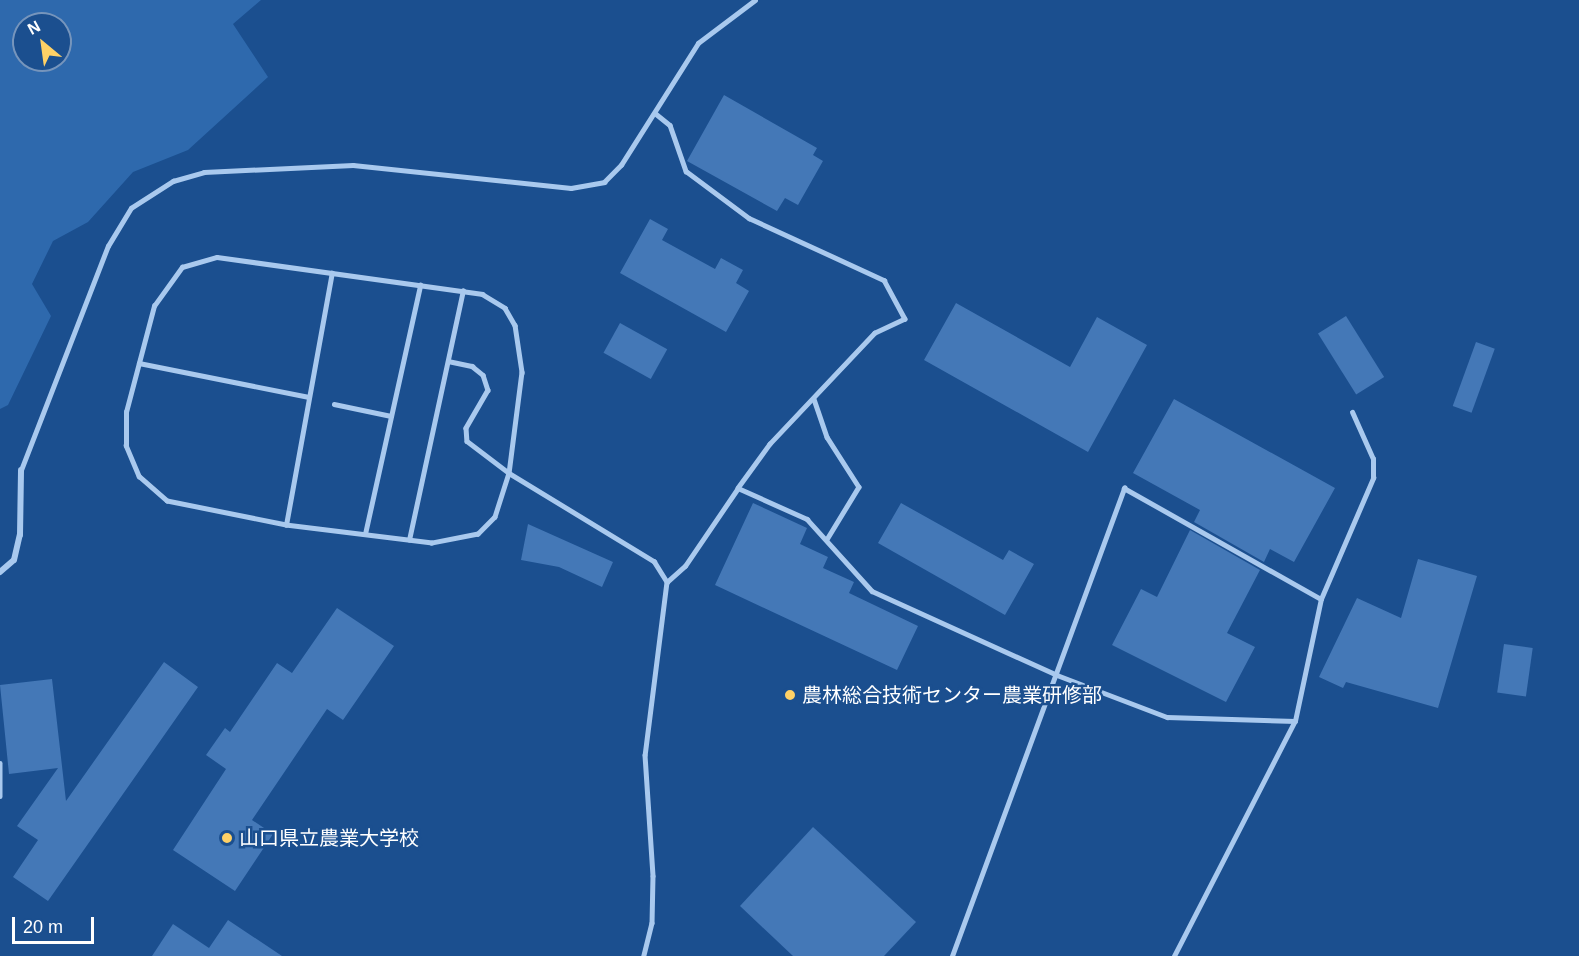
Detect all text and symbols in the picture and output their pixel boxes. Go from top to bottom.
north arrow [12,12,72,72]
text: N [25,17,43,38]
place label: 農林総合技術センター農業研修部 [802,683,1102,707]
marker: 農林総合技術センター農業研修部 [783,688,797,702]
place label: 山口県立農業大学校 [239,826,419,850]
marker: 山口県立農業大学校 [220,831,234,845]
scale bar [15,905,98,943]
text: 20 m [23,917,63,937]

